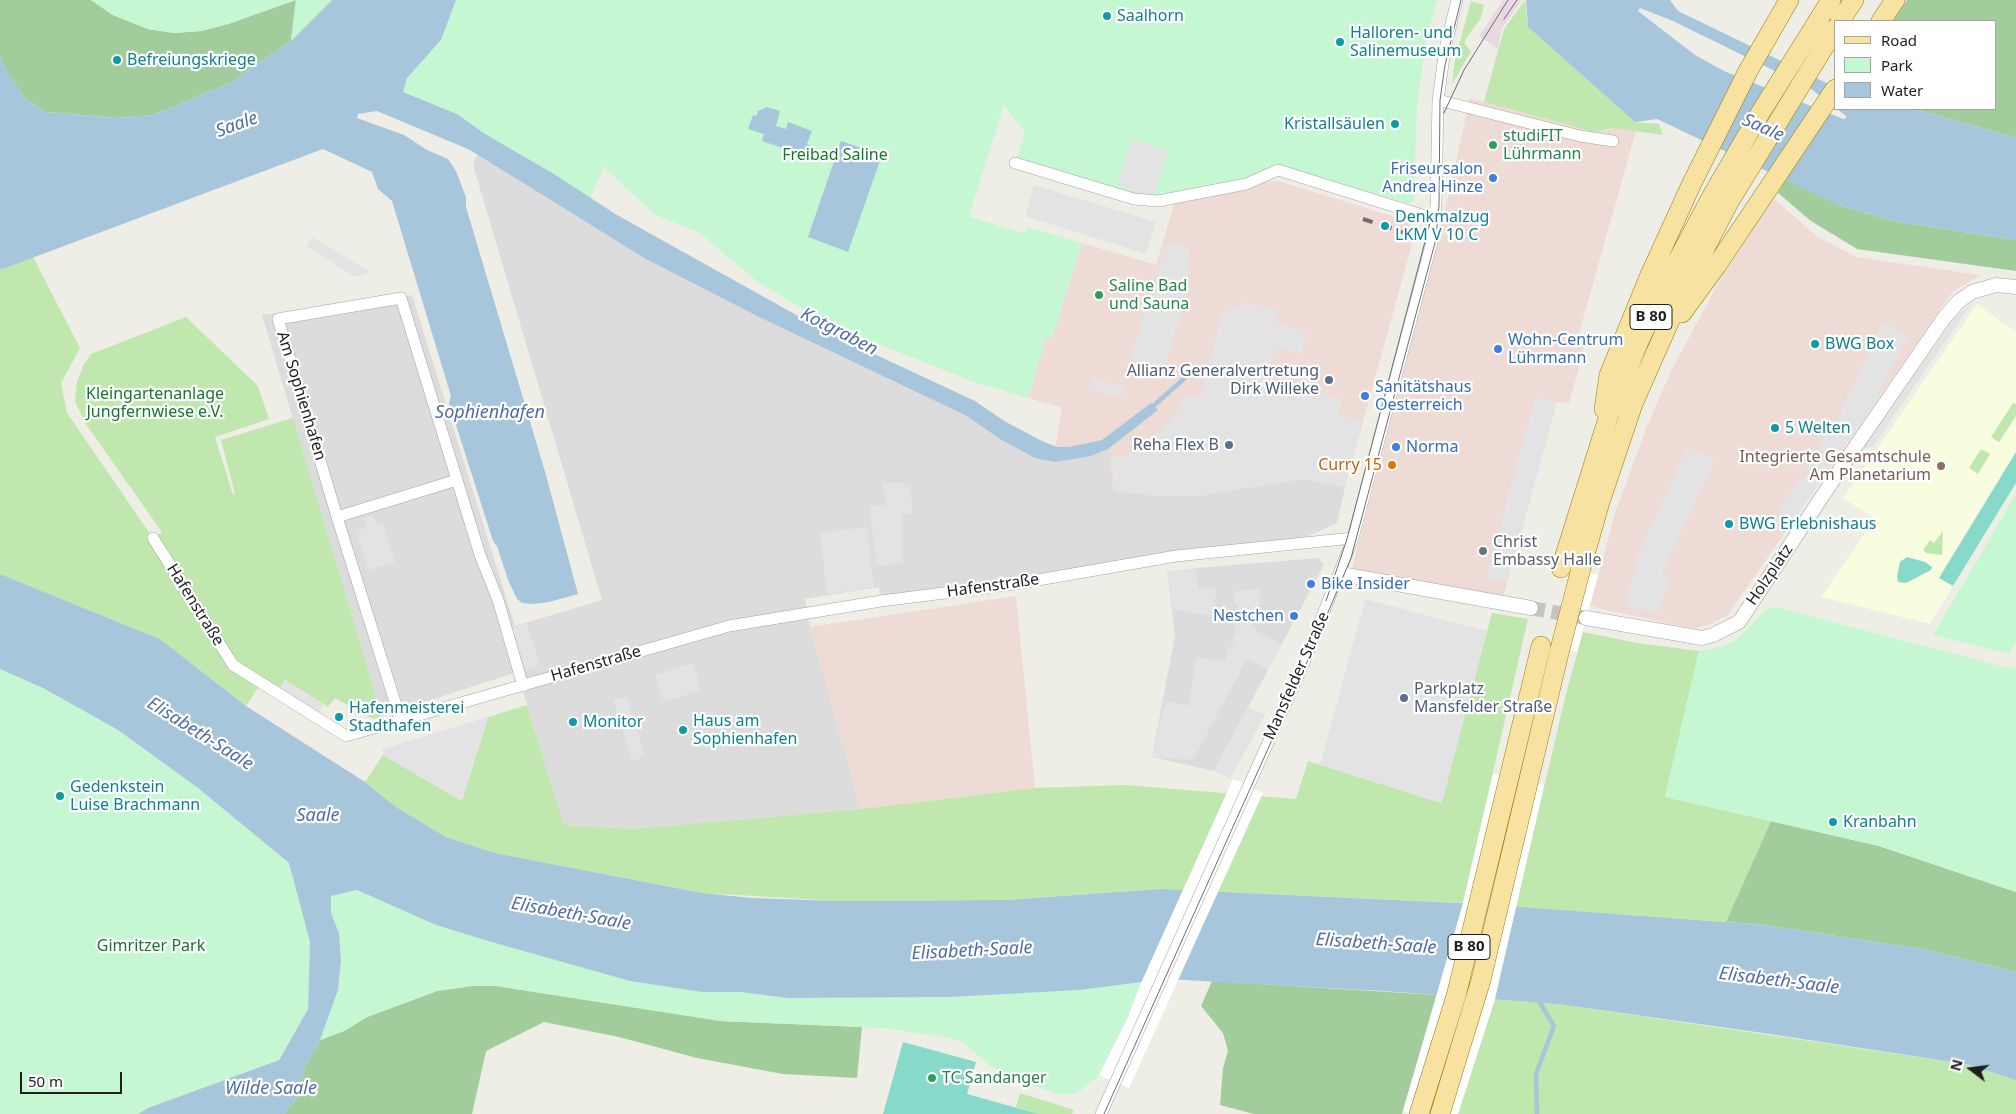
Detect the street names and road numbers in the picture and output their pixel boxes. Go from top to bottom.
road number: B 80 [1630,304,1672,330]
street label: Am Sophienhafen [272,329,330,463]
street label: Holzplatz [1743,541,1797,609]
street label: Hafenstraße [162,560,228,650]
street label: Hafenstraße [946,570,1040,602]
street label: Mansfelder Straße [1260,609,1334,743]
street label: Hafenstraße [549,642,643,686]
road number: B 80 [1448,934,1490,960]

